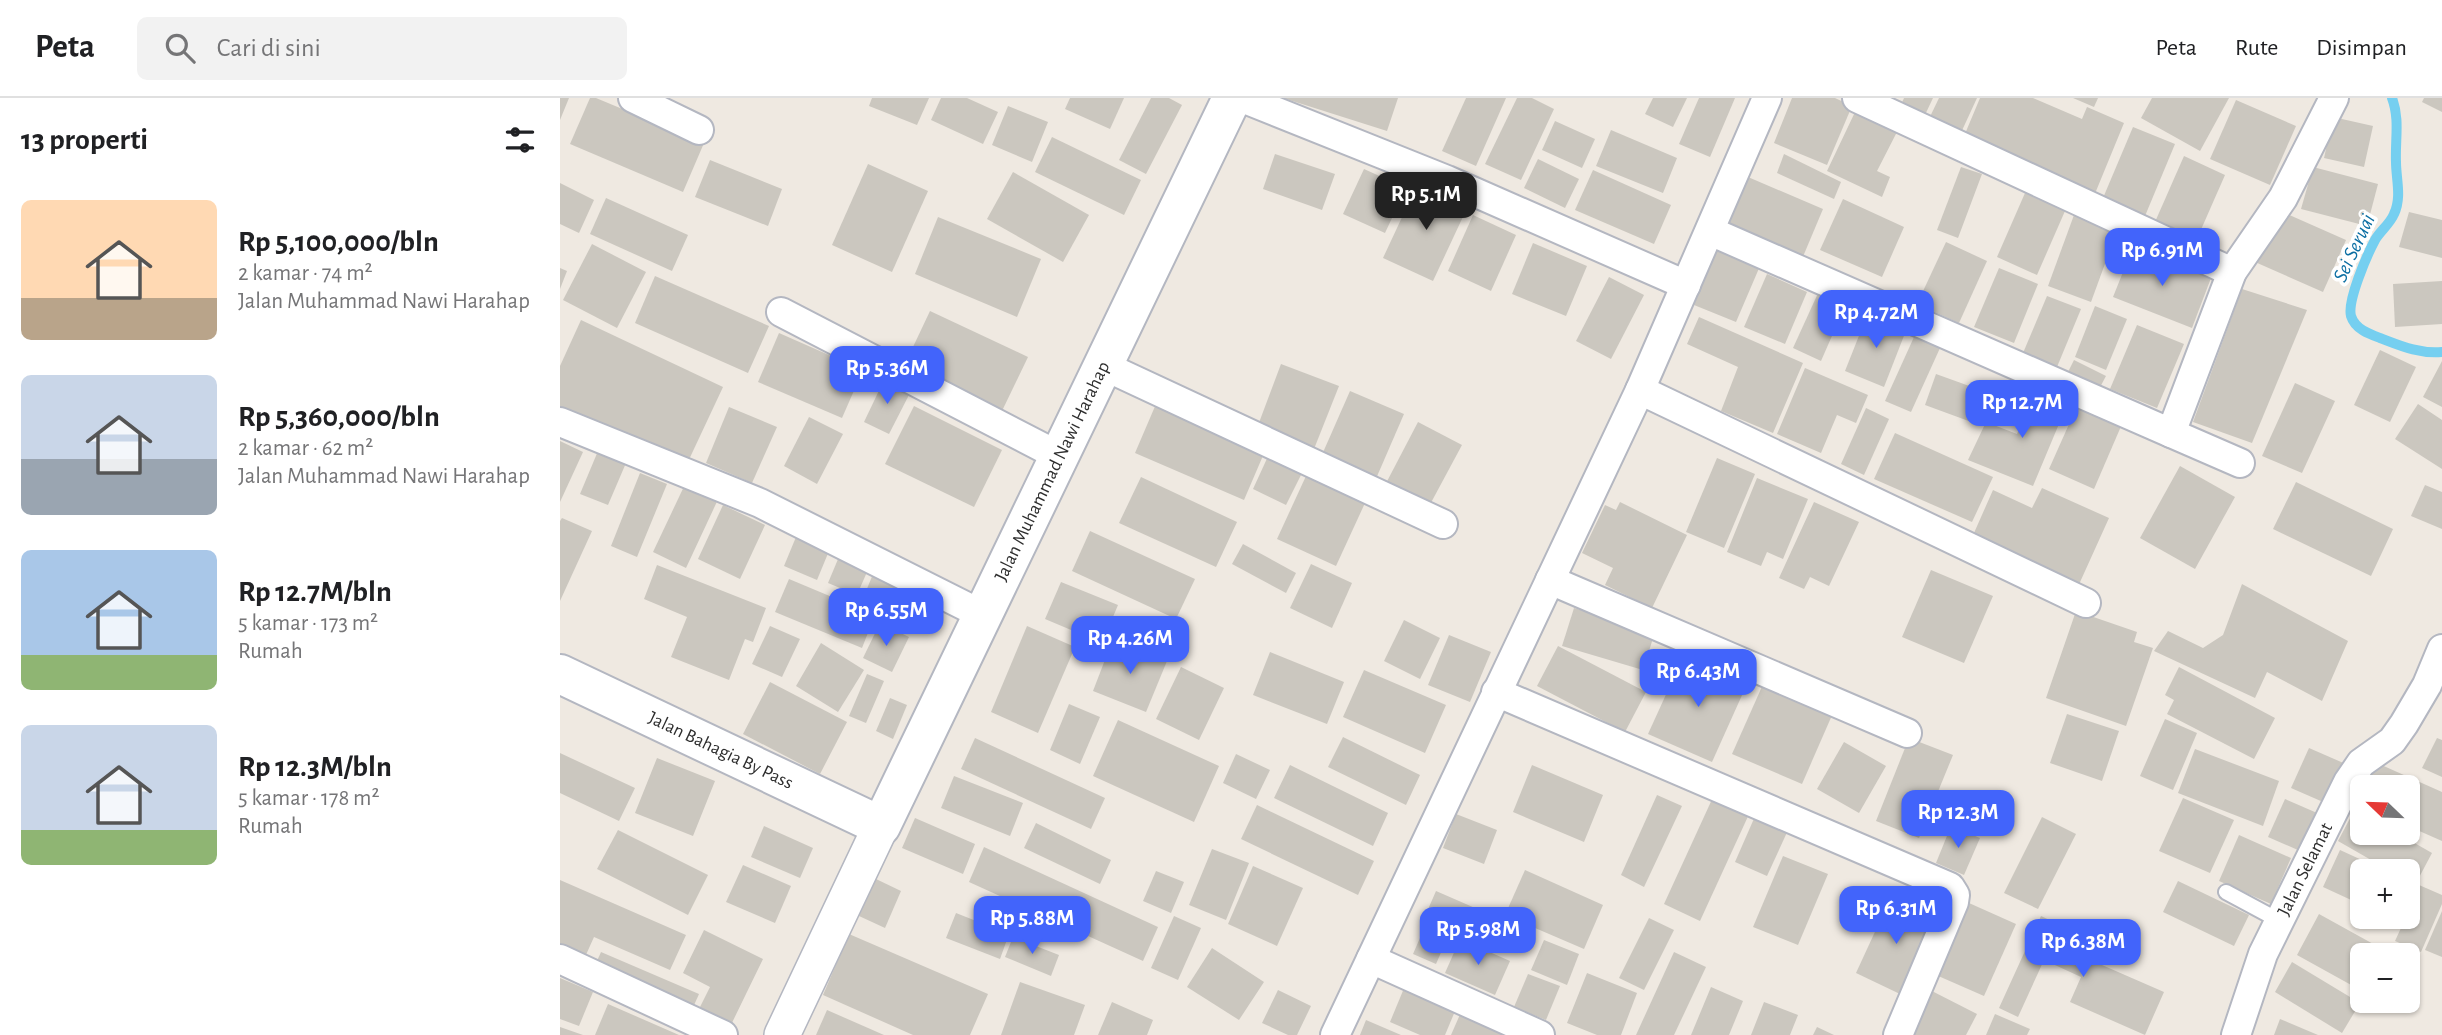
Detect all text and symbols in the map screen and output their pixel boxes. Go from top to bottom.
search box [137,17,627,80]
icon: search [161,29,199,67]
text: Peta [35,31,95,64]
text: Cari di sini [217,35,321,61]
text: Peta [2156,36,2197,60]
text: Rute [2235,36,2278,60]
text: Disimpan [2316,36,2407,60]
icon: filters [501,121,539,159]
text: 13 properti [21,125,148,155]
pin: Rp 5.1M [1361,172,1491,232]
text: Rp 5.1M [1391,183,1461,206]
water label: Sei Seruai [2329,210,2379,285]
text: Rp 5,100,000/bln [238,227,439,257]
icon: home [77,228,161,312]
pin: Rp 6.91M [2090,228,2234,288]
text: Rp 6.91M [2121,239,2203,262]
text: 2 kamar · 74 m² [238,262,373,285]
text: Jalan Muhammad Nawi Harahap [238,290,530,313]
pin: Rp 4.72M [1804,290,1948,350]
text: Rp 4.72M [1834,301,1918,324]
pin: Rp 5.36M [815,346,959,406]
text: Rp 5.36M [845,357,929,380]
street label: Jalan Muhammad Nawi Harahap [991,358,1113,584]
pin: Rp 12.7M [1950,380,2094,440]
text: Rp 12.7M [1981,391,2063,414]
text: Rp 5,360,000/bln [238,402,440,432]
icon: home [77,403,161,487]
text: 2 kamar · 62 m² [238,437,373,460]
text: Jalan Muhammad Nawi Harahap [238,465,530,488]
text: Rp 12.7M/bln [238,577,392,607]
icon: home [77,578,161,662]
pin: Rp 6.55M [814,588,958,648]
text: Rp 6.55M [844,599,928,622]
text: 5 kamar · 173 m² [238,612,378,635]
pin: Rp 4.26M [1058,616,1202,676]
text: Rp 4.26M [1087,627,1173,650]
text: Rumah [238,640,303,663]
pin: Rp 6.43M [1626,650,1770,709]
text: Rp 6.43M [1656,660,1740,683]
street label: Jalan Bahagia By Pass [646,708,796,793]
text: Rp 12.3M/bln [238,752,392,782]
icon: home [77,753,161,837]
north arrow [2350,775,2420,845]
map controls [2350,775,2420,1013]
text: 5 kamar · 178 m² [238,787,380,810]
pin: Rp 12.3M [1886,790,2030,850]
text: Rp 12.3M [1917,801,1999,824]
text: Rumah [238,815,303,838]
street label: Jalan Selamat [2274,820,2336,919]
button: + [2350,859,2420,929]
pin: Rp 6.31M [1824,886,1968,946]
pin: Rp 5.88M [960,896,1104,956]
text: Rp 6.31M [1855,897,1937,920]
text: Rp 5.88M [990,907,1074,930]
pin: Rp 5.98M [1406,908,1550,967]
text: Rp 5.98M [1436,918,1520,941]
pin: Rp 6.38M [2011,920,2155,979]
text: Rp 6.38M [2041,930,2125,953]
button: − [2350,943,2420,1013]

